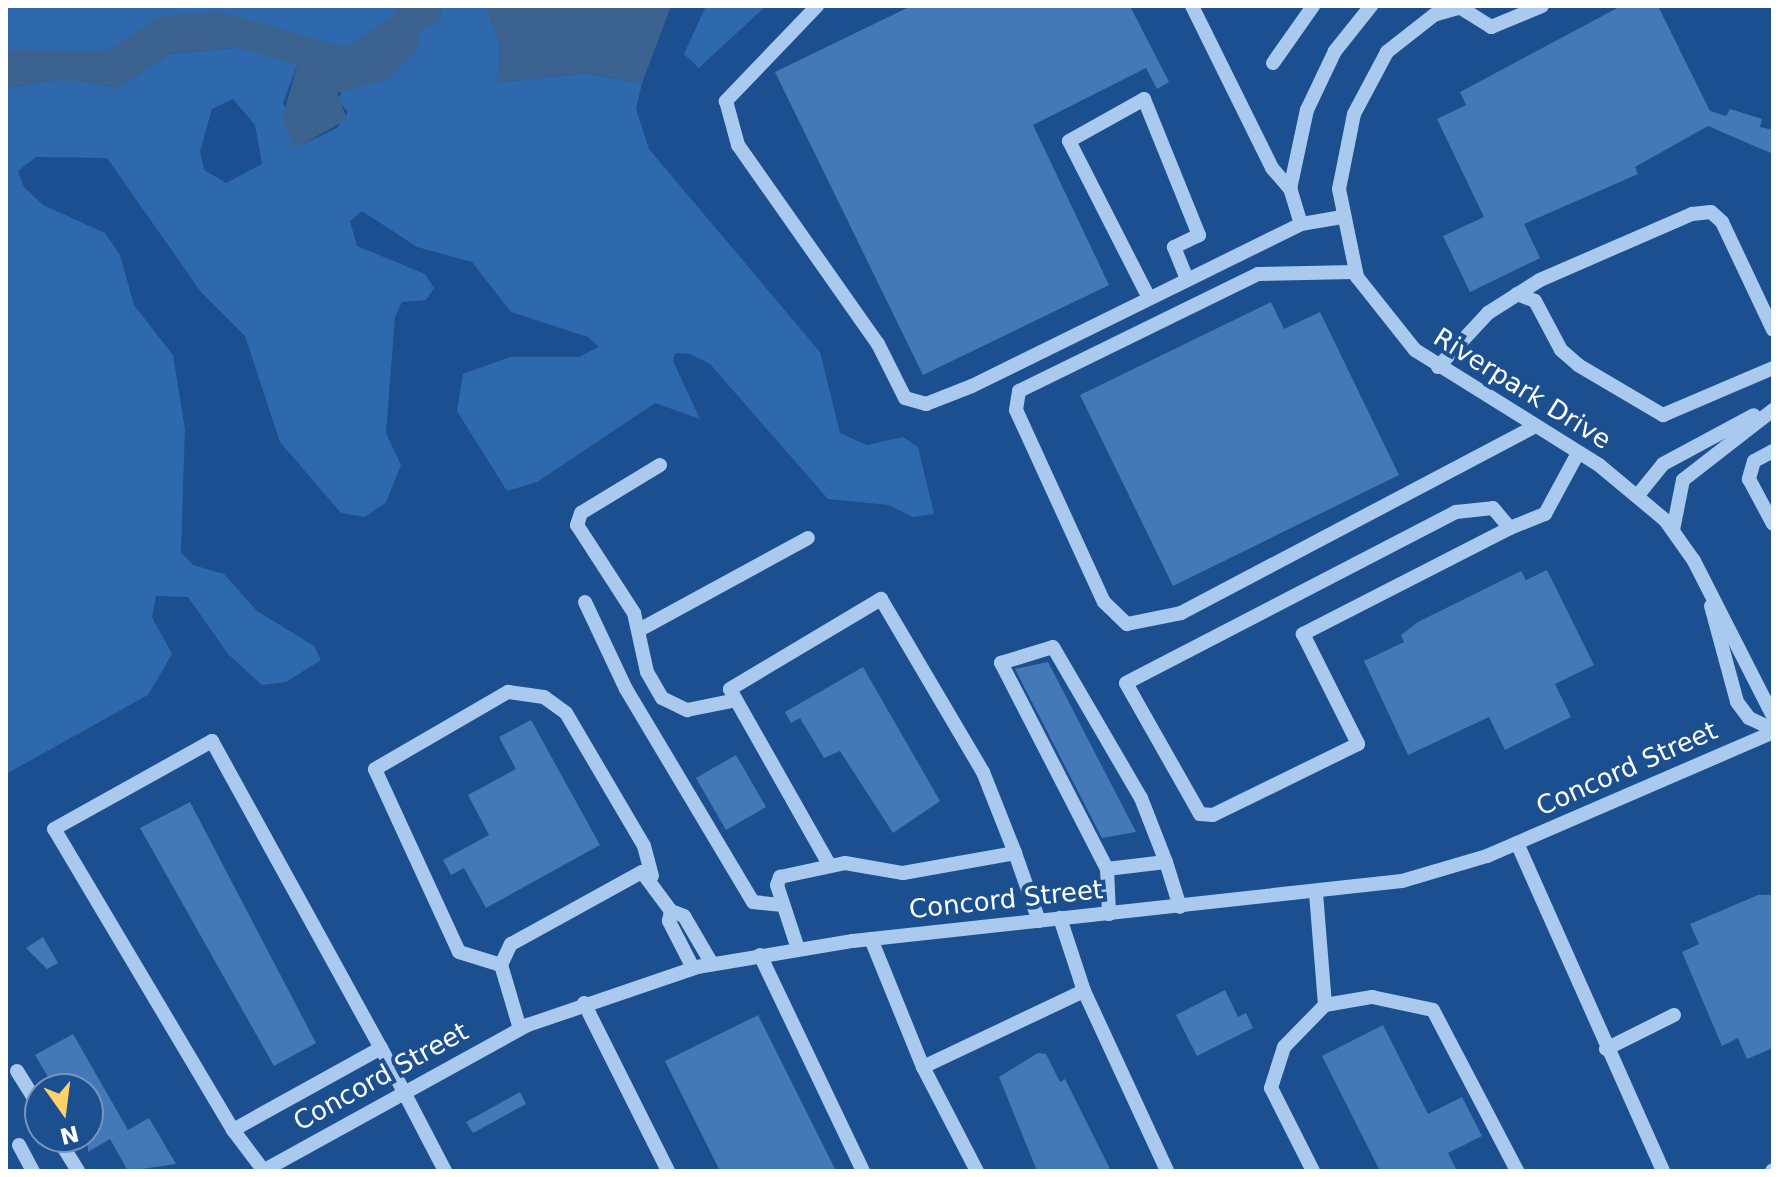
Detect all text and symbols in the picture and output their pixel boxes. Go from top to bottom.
street label: Riverpark Drive [1428,322,1616,456]
street label: Concord Street [1532,715,1722,823]
street label: Concord Street [908,874,1104,926]
street label: Concord Street [288,1016,474,1138]
north arrow [24,1073,104,1153]
text: N [57,1120,81,1149]

